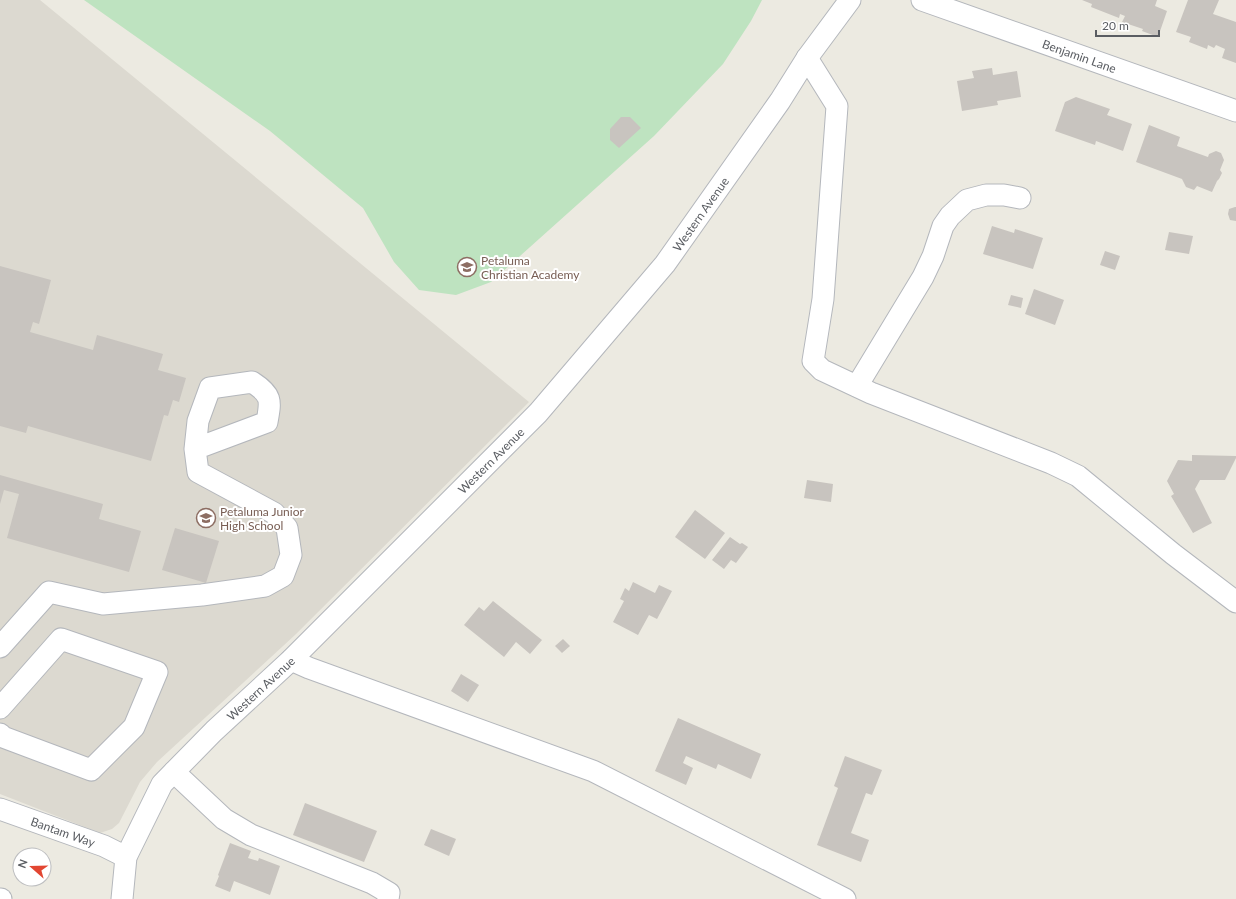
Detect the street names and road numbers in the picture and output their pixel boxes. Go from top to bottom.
street label: Benjamin Lane [1041,36,1118,76]
street label: Western Avenue [669,174,732,254]
street label: Western Avenue [454,424,527,497]
street label: Western Avenue [223,653,298,723]
street label: Bantam Way [29,813,98,850]

